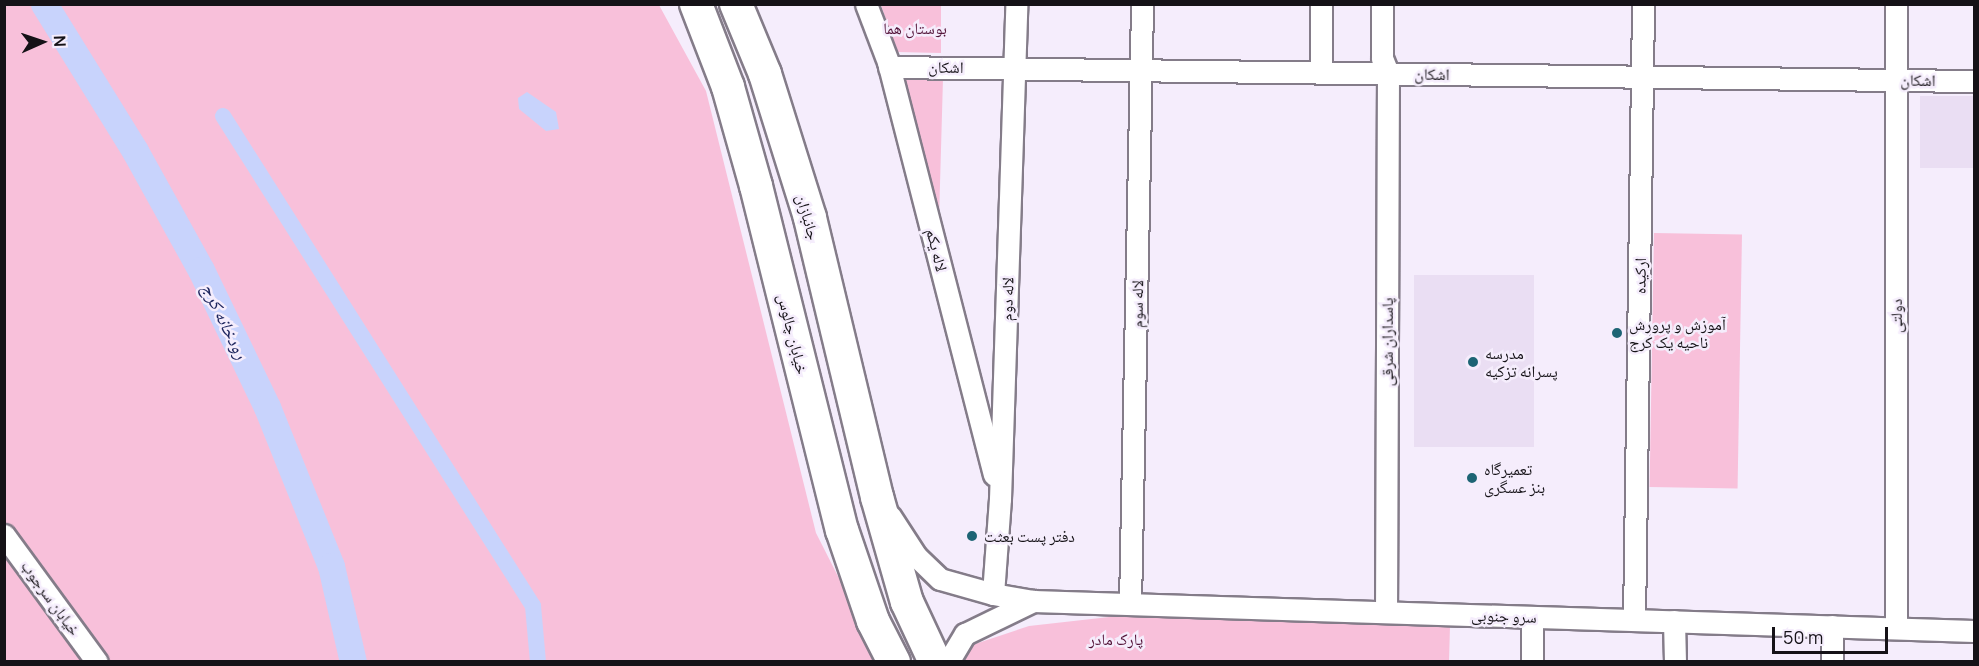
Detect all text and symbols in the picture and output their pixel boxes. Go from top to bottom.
north arrow [12,12,72,72]
park label: بوستان هما [883,18,947,38]
text: N [49,35,71,47]
street label: اشکان [928,57,964,77]
street label: اشکان [1414,64,1450,84]
street label: اشکان [1900,70,1936,90]
street label: جانبازان [792,192,824,242]
street label: لاله یکم [922,227,952,273]
street label: ارکیده [1630,258,1650,294]
street label: لاله دوم [997,277,1017,321]
water label: رودخانه کرج [197,280,253,362]
street label: لاله سوم [1127,280,1147,328]
street label: خیابان چالوس [774,292,812,376]
street label: پاسداران شرقی [1377,298,1397,386]
street label: دولتی [1886,299,1906,333]
place label: آموزش و پرورش ناحیه یک کرج [1629,314,1726,352]
marker: آموزش و پرورش ناحیه یک کرج [1610,326,1624,340]
place label: مدرسه پسرانه تزکیه [1485,343,1558,381]
marker: مدرسه پسرانه تزکیه [1466,355,1480,369]
place label: تعمیرگاه بنز عسگری [1484,459,1545,497]
marker: تعمیرگاه بنز عسگری [1465,471,1479,485]
place label: دفتر پست بعثت [984,526,1075,546]
marker: دفتر پست بعثت [965,529,979,543]
street label: خیابان سرجوب [17,557,85,639]
street label: سرو جنوبی [1471,605,1537,627]
scale bar [1775,615,1890,653]
text: 50 m [1783,625,1823,649]
park label: پارک مادر [1089,629,1143,649]

